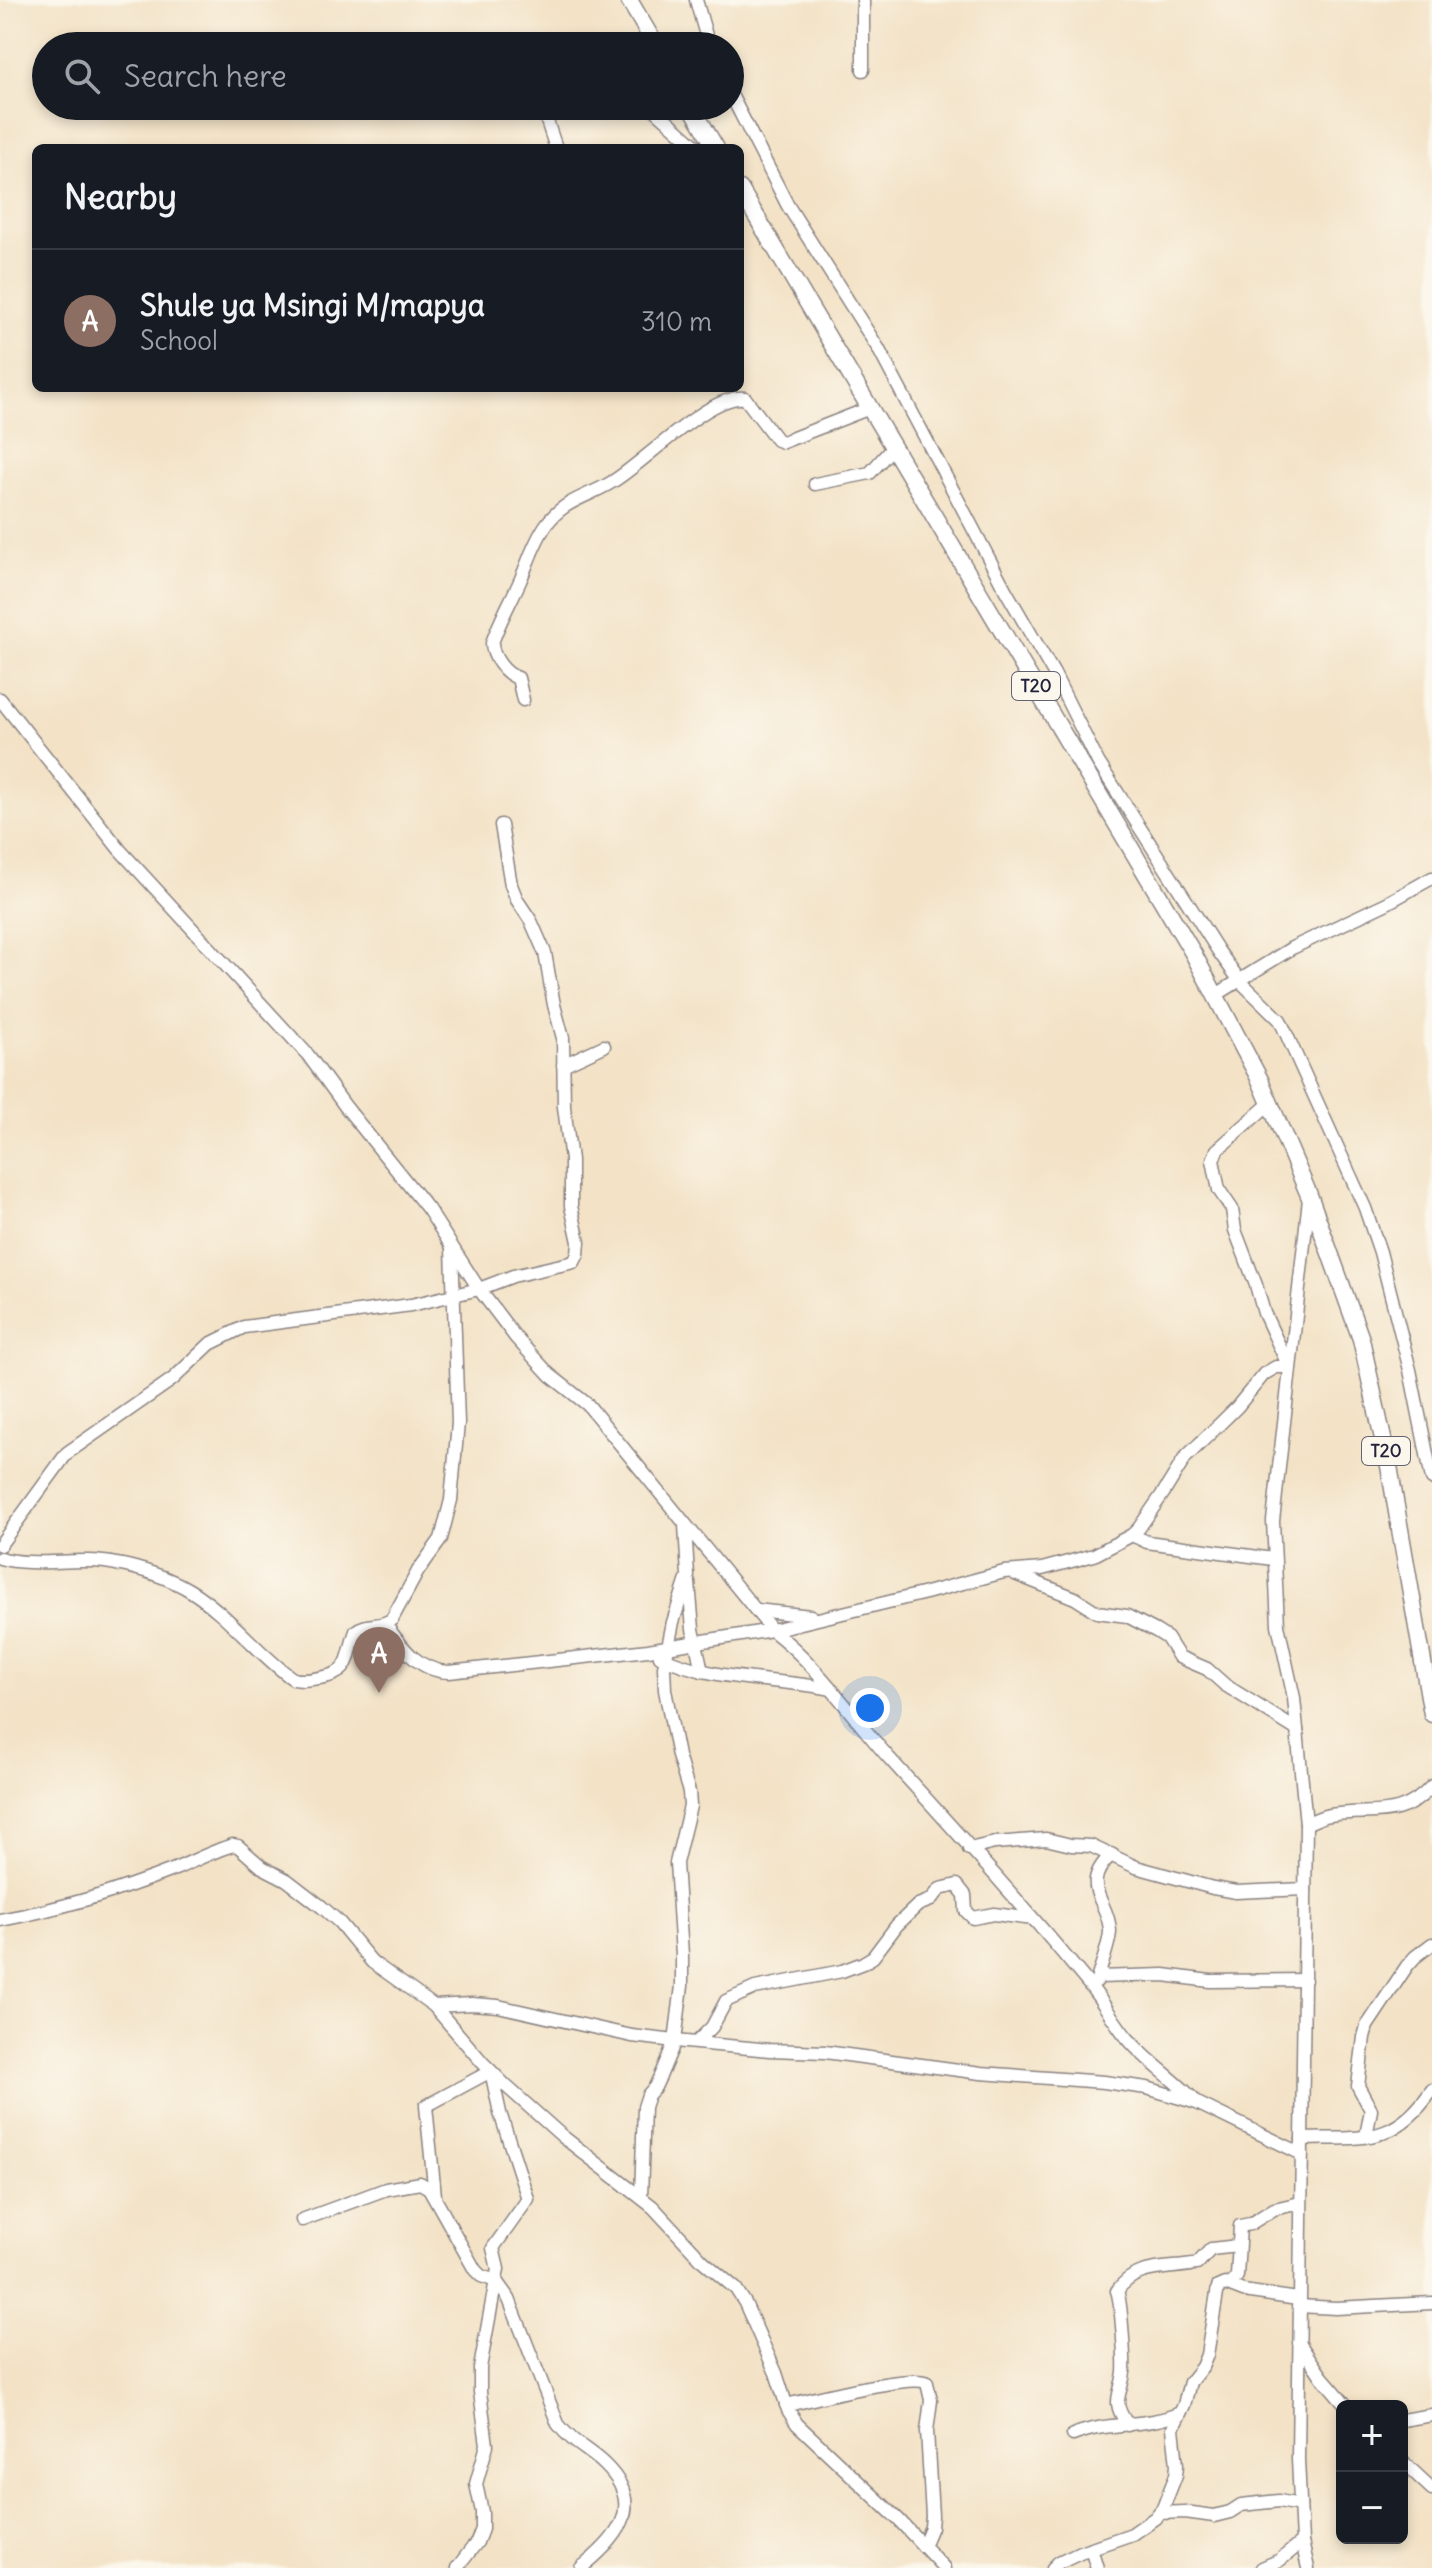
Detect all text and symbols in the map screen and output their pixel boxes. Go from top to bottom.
search box [32,32,744,120]
icon: search [60,54,104,98]
text: Search here [124,57,287,95]
text: Nearby [64,175,177,218]
text: Shule ya Msingi M/mapya [140,286,485,324]
text: A [82,305,98,338]
text: 310 m [641,305,712,338]
text: School [140,324,218,357]
road number: T20 [1012,672,1060,700]
road number: T20 [1362,1437,1410,1465]
pin: A [353,1627,405,1693]
your location [850,1688,890,1728]
map controls [1336,2400,1408,2544]
button: + [1336,2400,1408,2472]
button: − [1336,2472,1408,2544]

